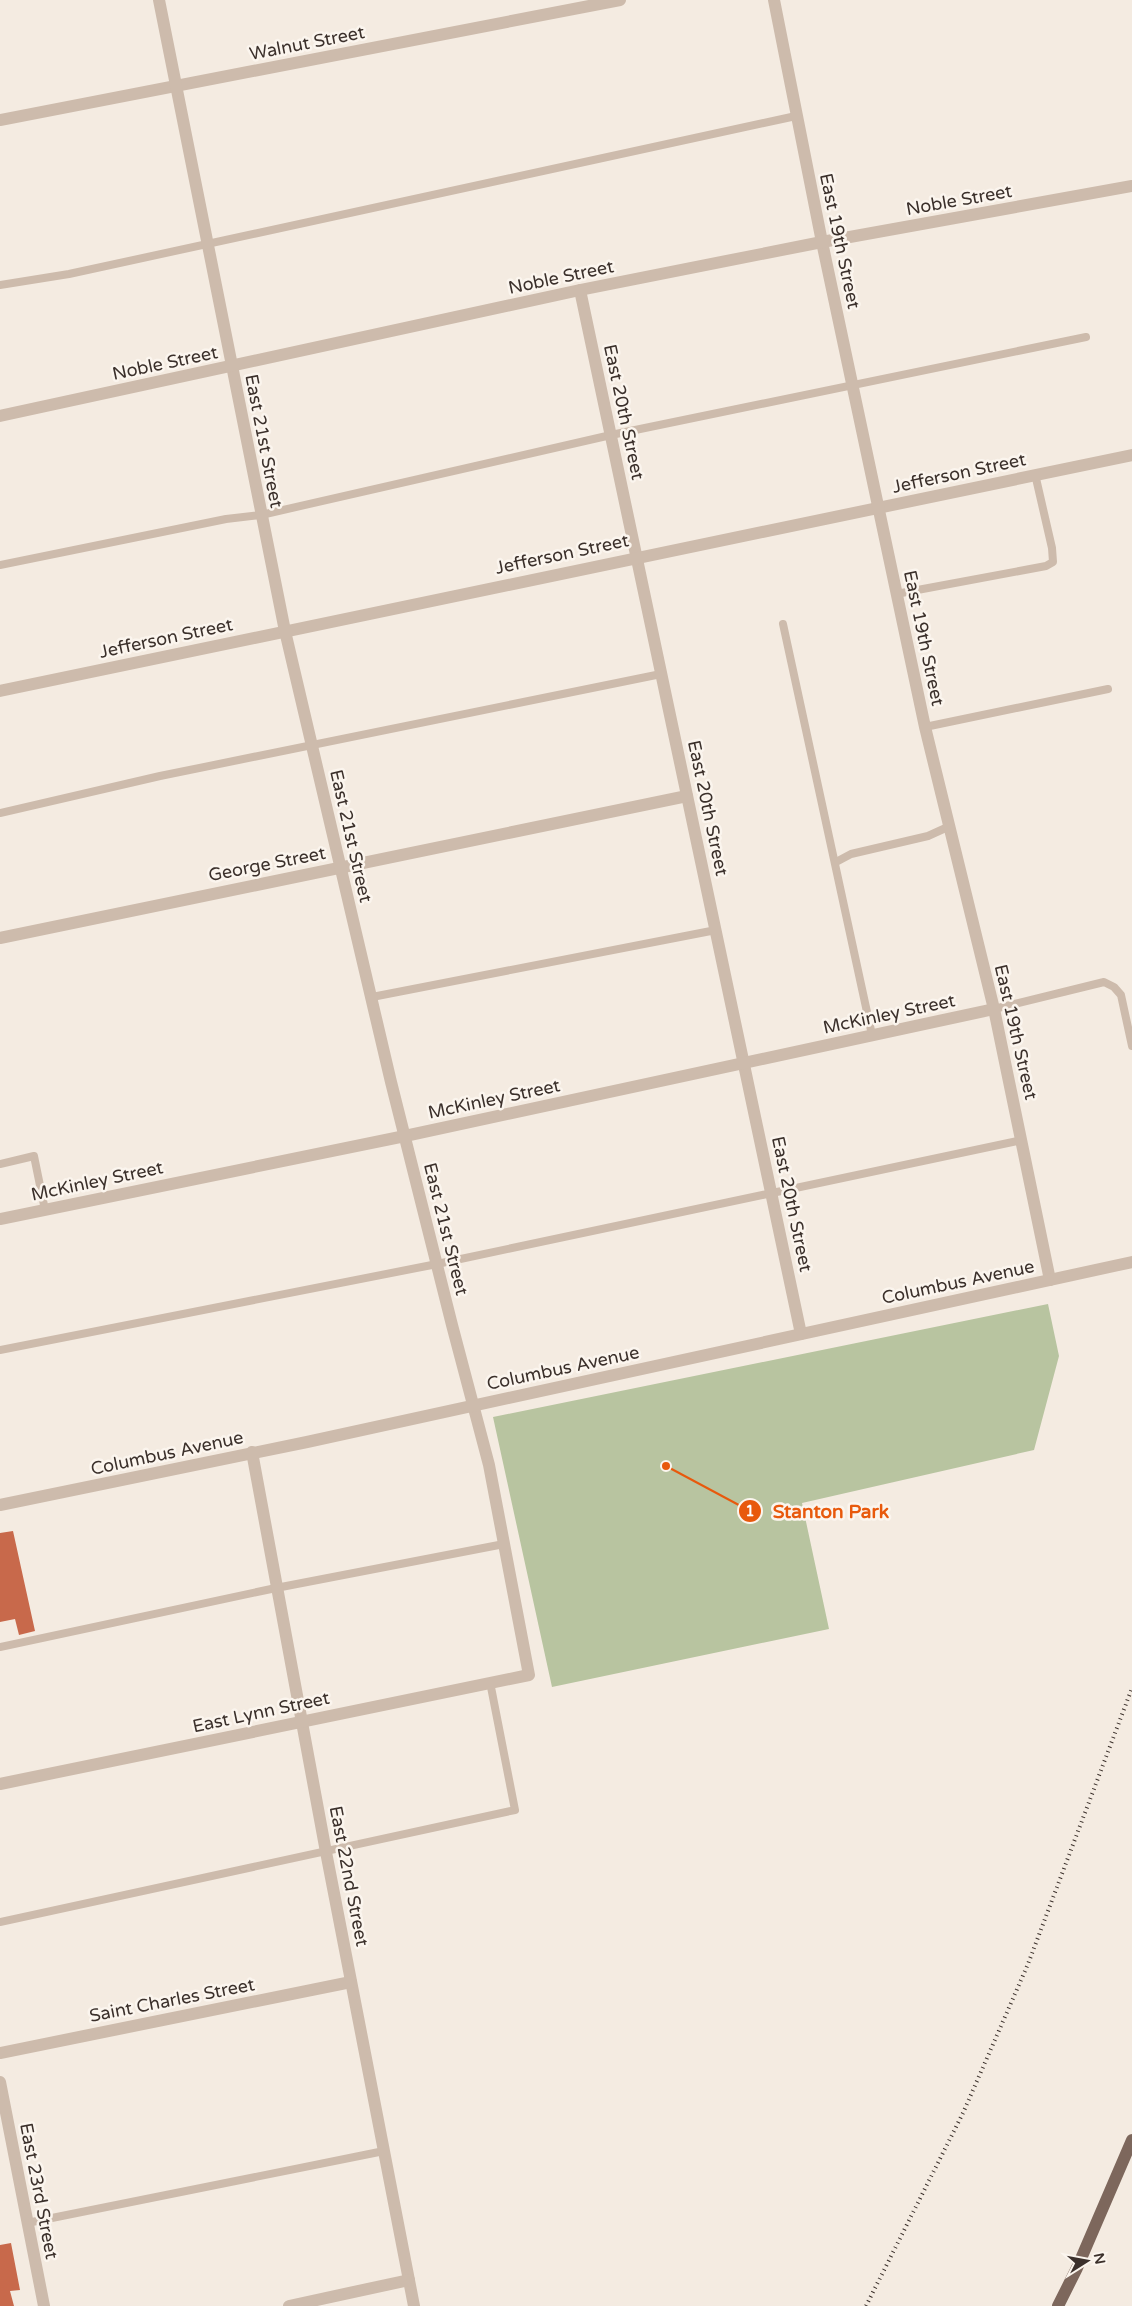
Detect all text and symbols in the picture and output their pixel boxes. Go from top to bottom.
street label: Walnut Street [248,21,367,65]
street label: East 19th Street [815,171,865,311]
street label: Noble Street [904,180,1014,220]
street label: Noble Street [506,255,616,299]
street label: Noble Street [110,341,220,385]
street label: East 20th Street [599,342,649,482]
street label: East 21st Street [240,372,288,510]
street label: Jefferson Street [890,448,1028,498]
street label: Jefferson Street [493,529,631,579]
street label: East 19th Street [899,568,949,708]
street label: Jefferson Street [97,613,235,663]
street label: East 20th Street [683,738,733,878]
street label: East 21st Street [325,767,377,905]
street label: George Street [206,842,328,886]
street label: East 19th Street [990,962,1042,1102]
street label: McKinley Street [821,989,957,1039]
street label: McKinley Street [426,1074,562,1124]
street label: East 20th Street [767,1134,817,1274]
street label: McKinley Street [29,1156,165,1206]
street label: East 21st Street [419,1160,473,1298]
street label: Columbus Avenue [880,1255,1036,1309]
street label: Columbus Avenue [485,1341,641,1395]
street label: Columbus Avenue [89,1426,245,1480]
callout: Stanton Park [738,1494,899,1528]
text: Stanton Park [773,1501,890,1523]
text: 1 [745,1502,755,1520]
street label: East Lynn Street [190,1687,332,1737]
street label: East 22nd Street [325,1804,373,1948]
street label: Saint Charles Street [87,1973,257,2027]
street label: East 23rd Street [15,2121,63,2261]
north arrow [1062,2236,1112,2286]
text: N [1090,2251,1109,2266]

